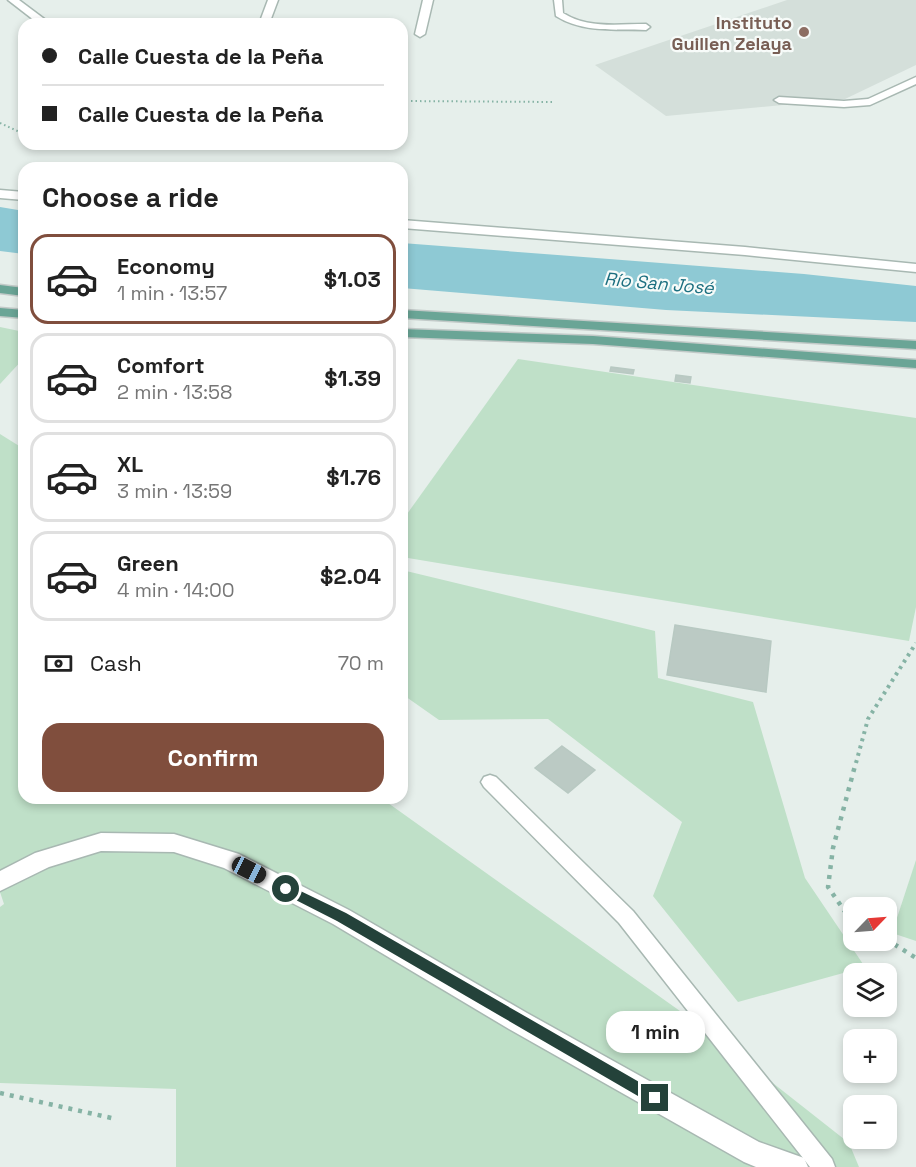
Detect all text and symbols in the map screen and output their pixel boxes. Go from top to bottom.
place label: Instituto Guillen Zelaya [672,11,793,55]
marker: Instituto Guillen Zelaya [797,25,811,39]
text: Calle Cuesta de la Peña [78,42,323,70]
text: Calle Cuesta de la Peña [78,100,323,128]
text: Choose a ride [42,180,219,215]
icon: car [45,252,99,306]
text: Economy [117,252,215,280]
text: $1.03 [324,265,381,293]
water label: Río San José [603,267,716,299]
text: 1 min · 13:57 [117,280,227,306]
icon: car [45,351,99,405]
text: Comfort [117,351,205,379]
text: $1.39 [324,364,381,392]
text: 2 min · 13:58 [117,379,233,405]
icon: car [45,450,99,504]
text: XL [117,450,143,478]
text: $1.76 [326,463,381,491]
text: 3 min · 13:59 [117,478,232,504]
icon: car [45,549,99,603]
text: Green [117,549,179,577]
text: $2.04 [320,562,381,590]
text: 4 min · 14:00 [117,577,235,603]
icon: cash [42,647,75,680]
text: Cash [90,649,142,677]
text: 70 m [338,650,384,676]
button: Confirm [42,723,384,792]
car [229,854,269,886]
route start [272,875,299,902]
north arrow [843,897,897,951]
map controls [843,897,897,1149]
button: layers [843,963,897,1017]
callout: 1 min [606,1011,704,1053]
text: 1 min [631,1019,680,1045]
button: + [843,1029,897,1083]
route end [641,1084,668,1111]
button: − [843,1095,897,1149]

